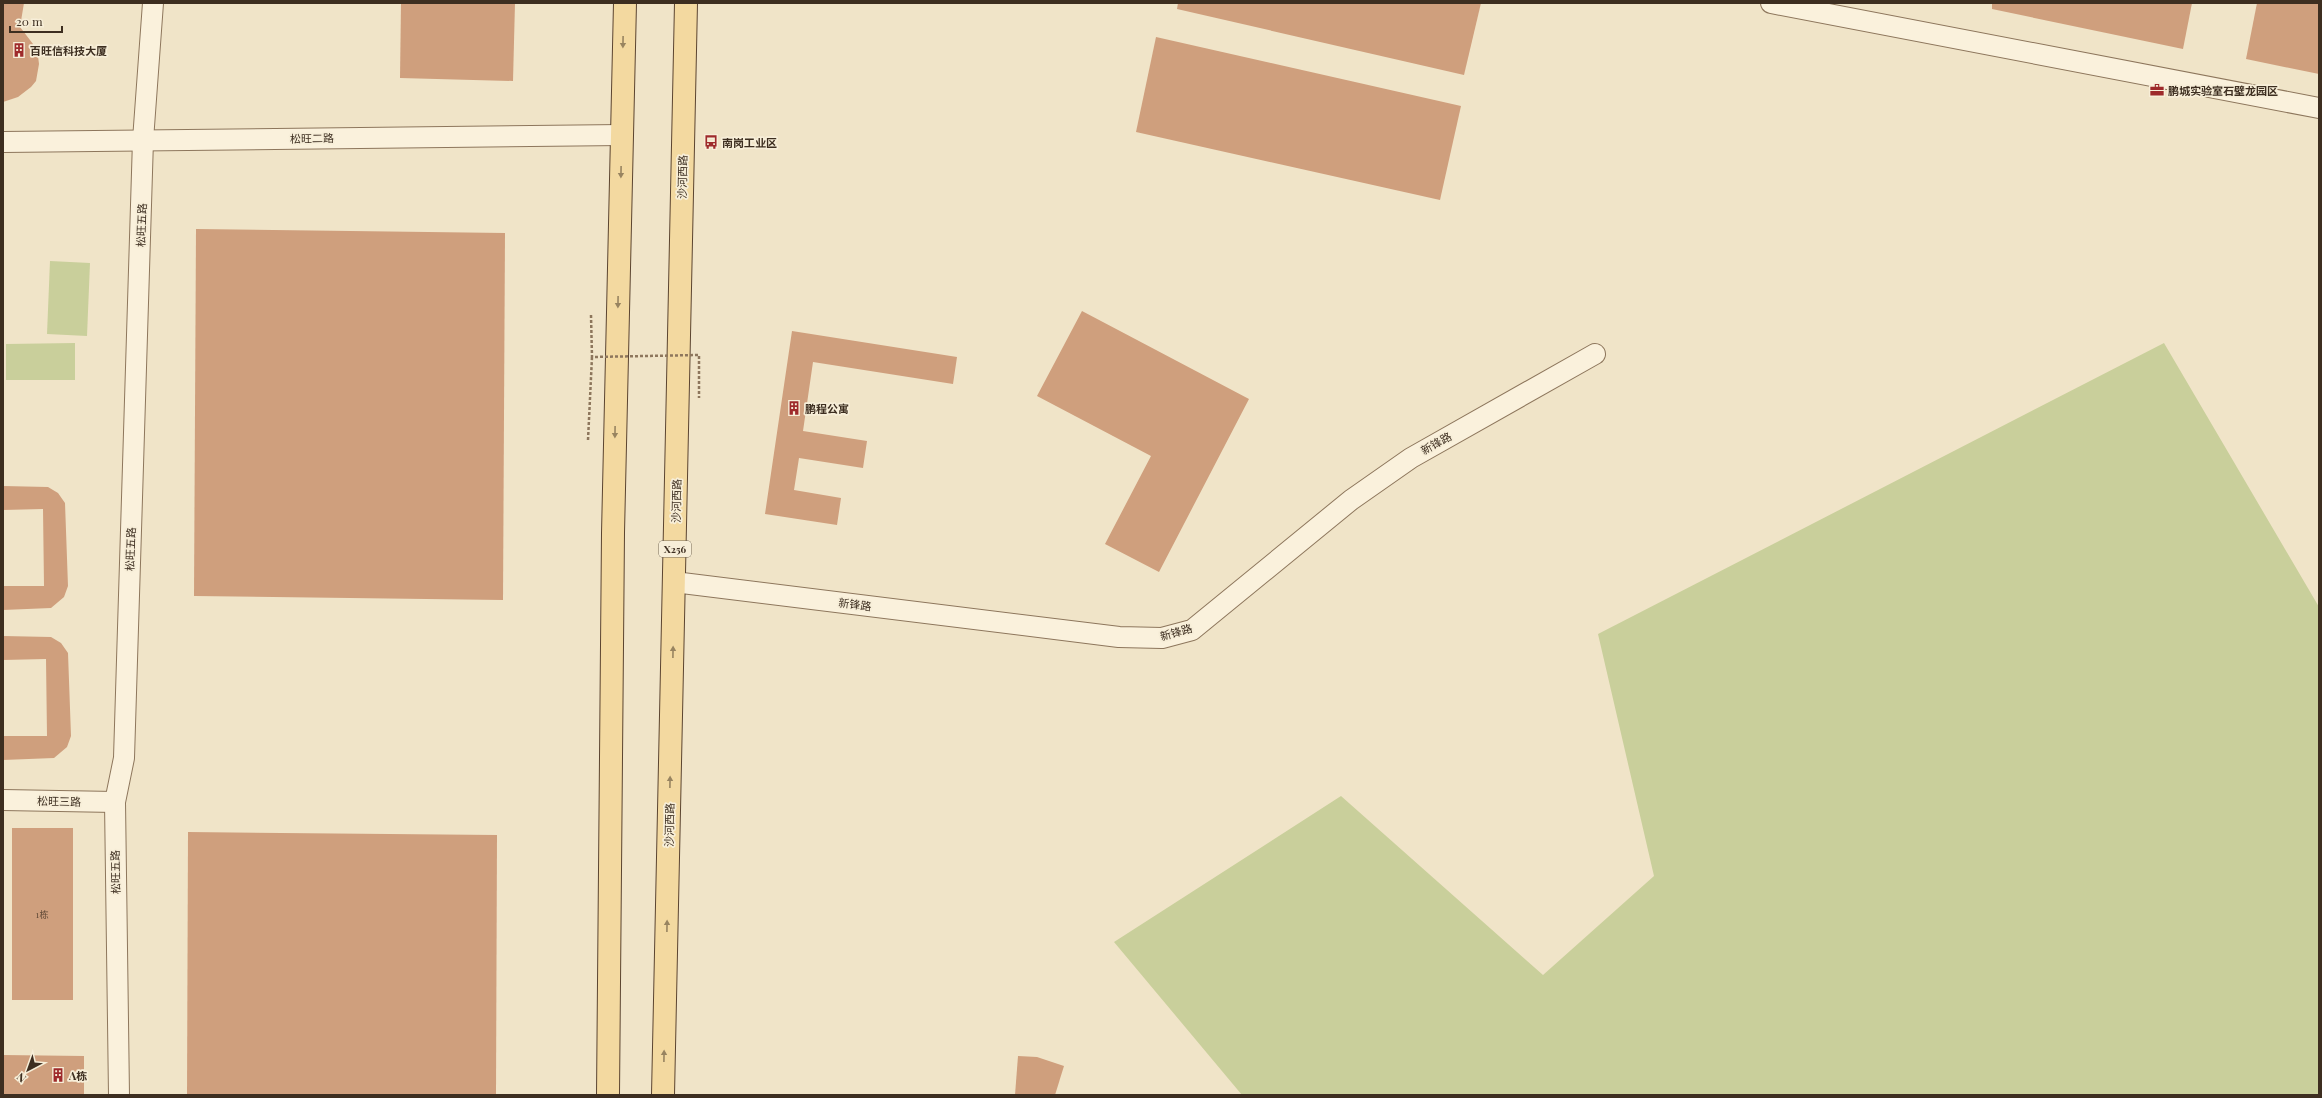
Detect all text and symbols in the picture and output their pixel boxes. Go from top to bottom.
scale bar [10,8,62,34]
text: 20 m [16,13,43,29]
one-way arrow [620,36,627,48]
building icon: 百旺信科技大厦 [11,42,27,58]
place label: 百旺信科技大厦 [30,43,107,58]
office icon: 鹏城实验室石壁龙园区 [2149,82,2165,98]
place label: 鹏城实验室石壁龙园区 [2168,83,2278,98]
street label: 松旺二路 [290,130,334,146]
bus stop icon: 南岗工业区 [703,134,719,150]
place label: 南岗工业区 [722,135,777,150]
street label: 沙河西路 [674,155,690,199]
one-way arrow [618,166,624,179]
street label: 松旺五路 [133,203,149,247]
one-way arrow [615,296,621,309]
building icon: 鹏程公寓 [786,400,802,416]
place label: 鹏程公寓 [805,401,849,416]
one-way arrow [612,426,619,438]
street label: 新锋路 [1418,428,1454,458]
street label: 沙河西路 [668,479,684,523]
street label: 松旺五路 [122,527,138,571]
road number: X256 [659,541,691,557]
street label: 新锋路 [838,595,872,613]
street label: 新锋路 [1158,620,1194,644]
one-way arrow [669,646,676,658]
one-way arrow [667,775,673,788]
street label: 松旺三路 [37,793,81,809]
street label: 沙河西路 [661,803,677,847]
street label: 松旺五路 [107,850,123,894]
house number: 1栋 [36,908,48,920]
one-way arrow [664,919,670,932]
one-way arrow [661,1049,667,1062]
north arrow [8,1050,48,1090]
building icon: A栋 [50,1067,66,1083]
place label: A栋 [68,1068,87,1083]
text: N [13,1070,29,1086]

